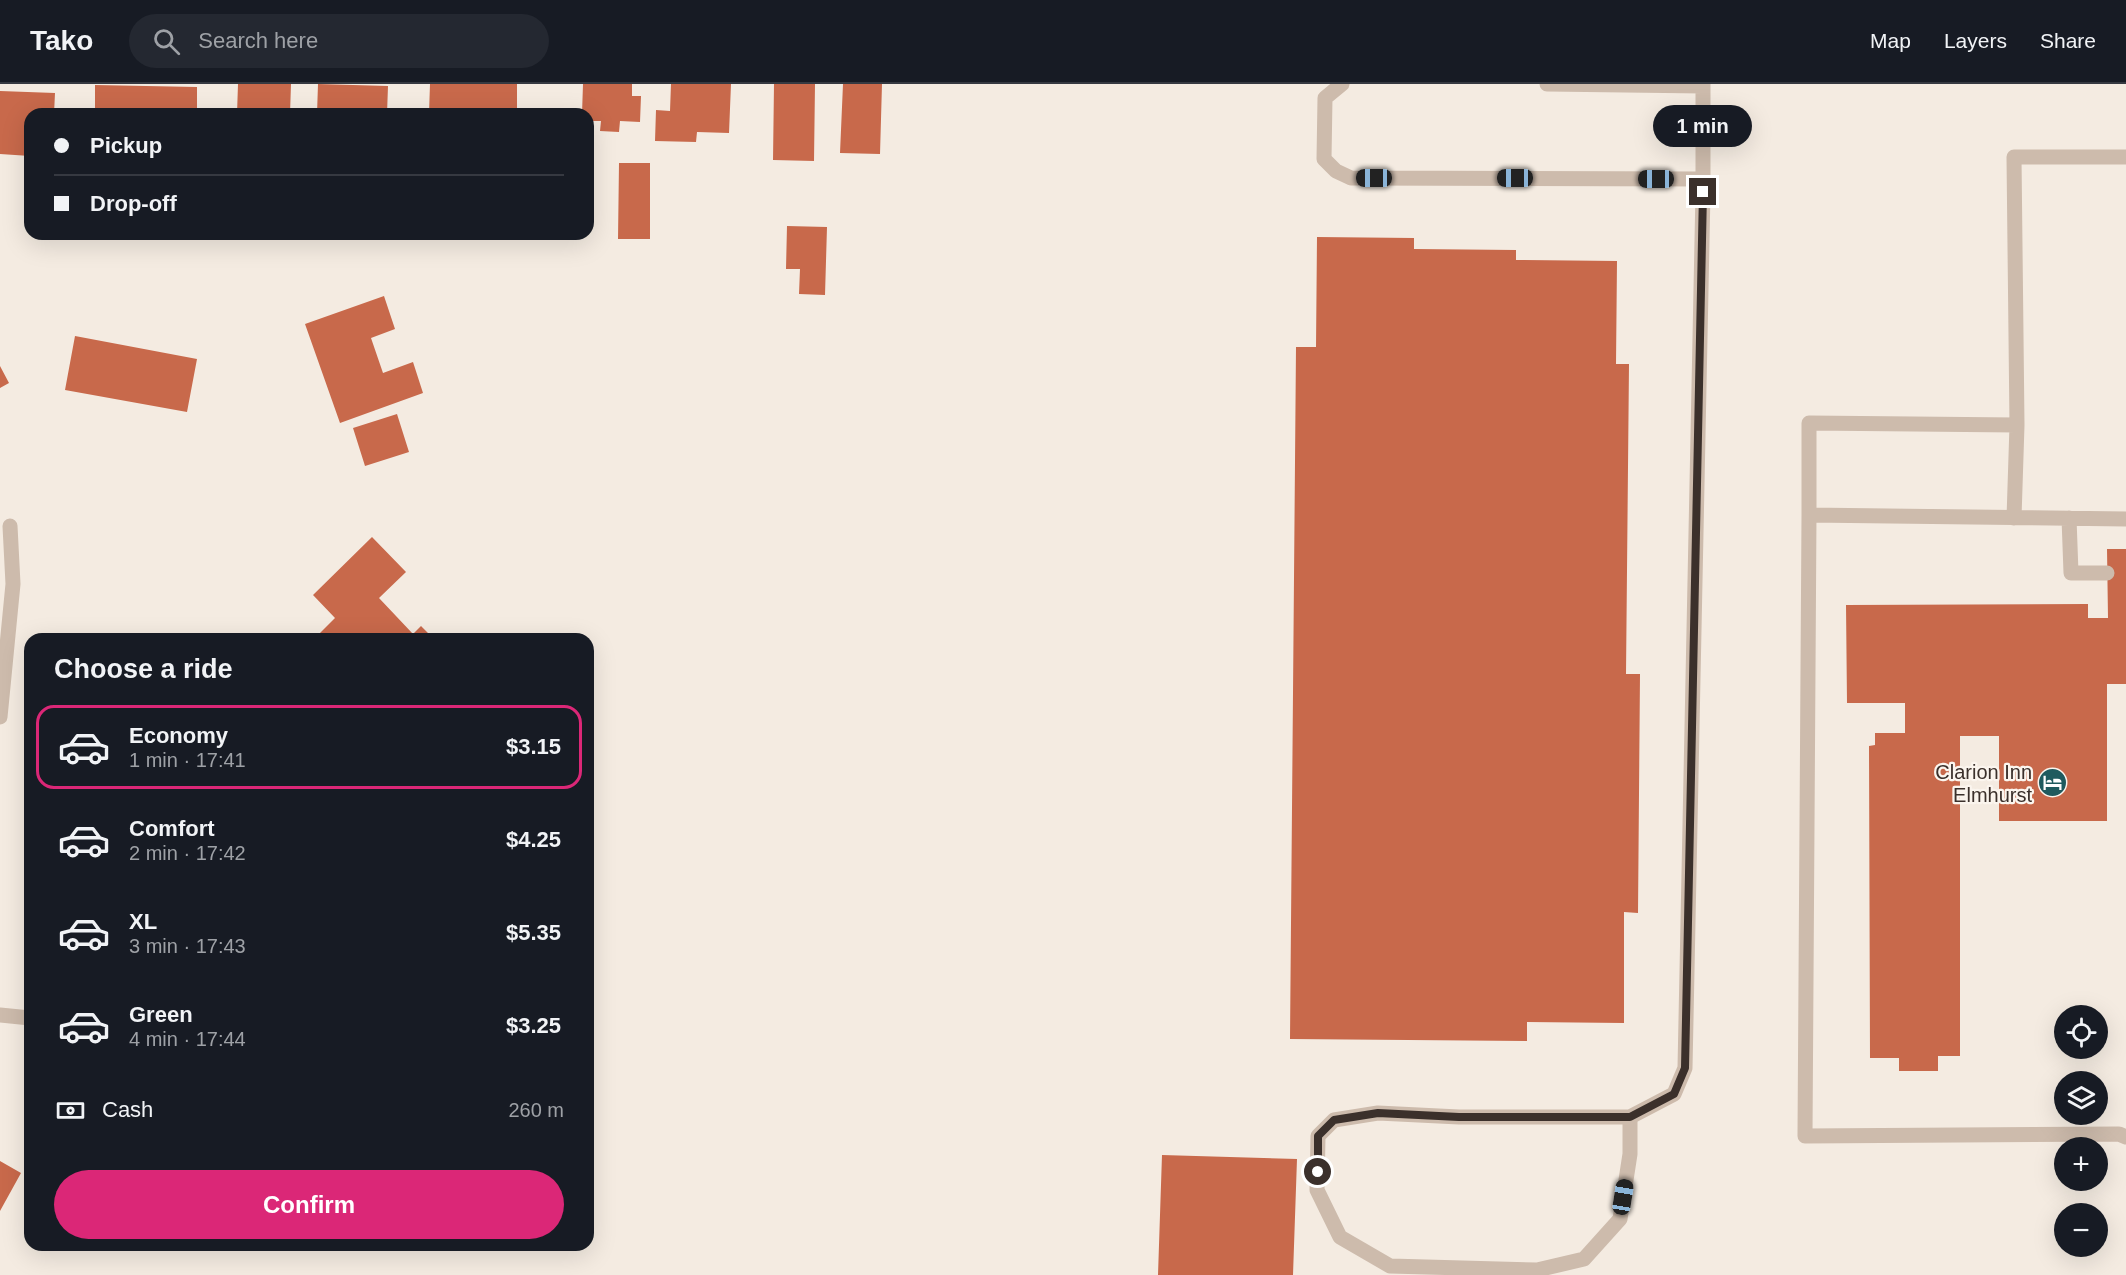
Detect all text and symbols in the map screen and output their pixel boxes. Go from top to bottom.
search box [129,14,549,68]
text: Tako [30,25,93,56]
icon: search [150,25,183,58]
text: Search here [198,28,318,53]
text: Map [1870,29,1911,52]
text: Layers [1944,29,2007,52]
text: Share [2040,29,2096,52]
callout: 1 min [1654,105,1752,147]
text: 1 min [1676,115,1729,137]
text: Pickup [90,133,162,158]
car [1356,169,1392,187]
car [1497,169,1533,187]
car [1638,170,1674,188]
route end [1689,178,1716,205]
text: Drop-off [90,191,177,216]
text: Choose a ride [54,654,233,684]
icon: car [57,720,111,774]
text: Economy [129,723,228,748]
text: $3.15 [506,734,561,759]
text: 1 min · 17:41 [129,749,246,771]
place label: Clarion Inn Elmhurst [1935,761,2032,806]
hotel icon: Clarion Inn Elmhurst [2037,767,2069,799]
icon: car [57,813,111,867]
text: Comfort [129,816,215,841]
text: $4.25 [506,827,561,852]
text: 2 min · 17:42 [129,842,246,864]
icon: car [57,906,111,960]
text: XL [129,909,157,934]
text: $5.35 [506,920,561,945]
text: 3 min · 17:43 [129,935,246,957]
icon: car [57,999,111,1053]
text: Green [129,1002,193,1027]
map controls [2054,1005,2108,1257]
button: locate [2054,1005,2108,1059]
text: $3.25 [506,1013,561,1038]
text: 4 min · 17:44 [129,1028,246,1050]
button: layers [2054,1071,2108,1125]
icon: cash [54,1094,87,1127]
text: Cash [102,1097,153,1122]
text: 260 m [508,1099,564,1121]
button: + [2054,1137,2108,1191]
route start [1304,1158,1331,1185]
button: Confirm [54,1170,564,1239]
car [1611,1178,1635,1216]
button: − [2054,1203,2108,1257]

